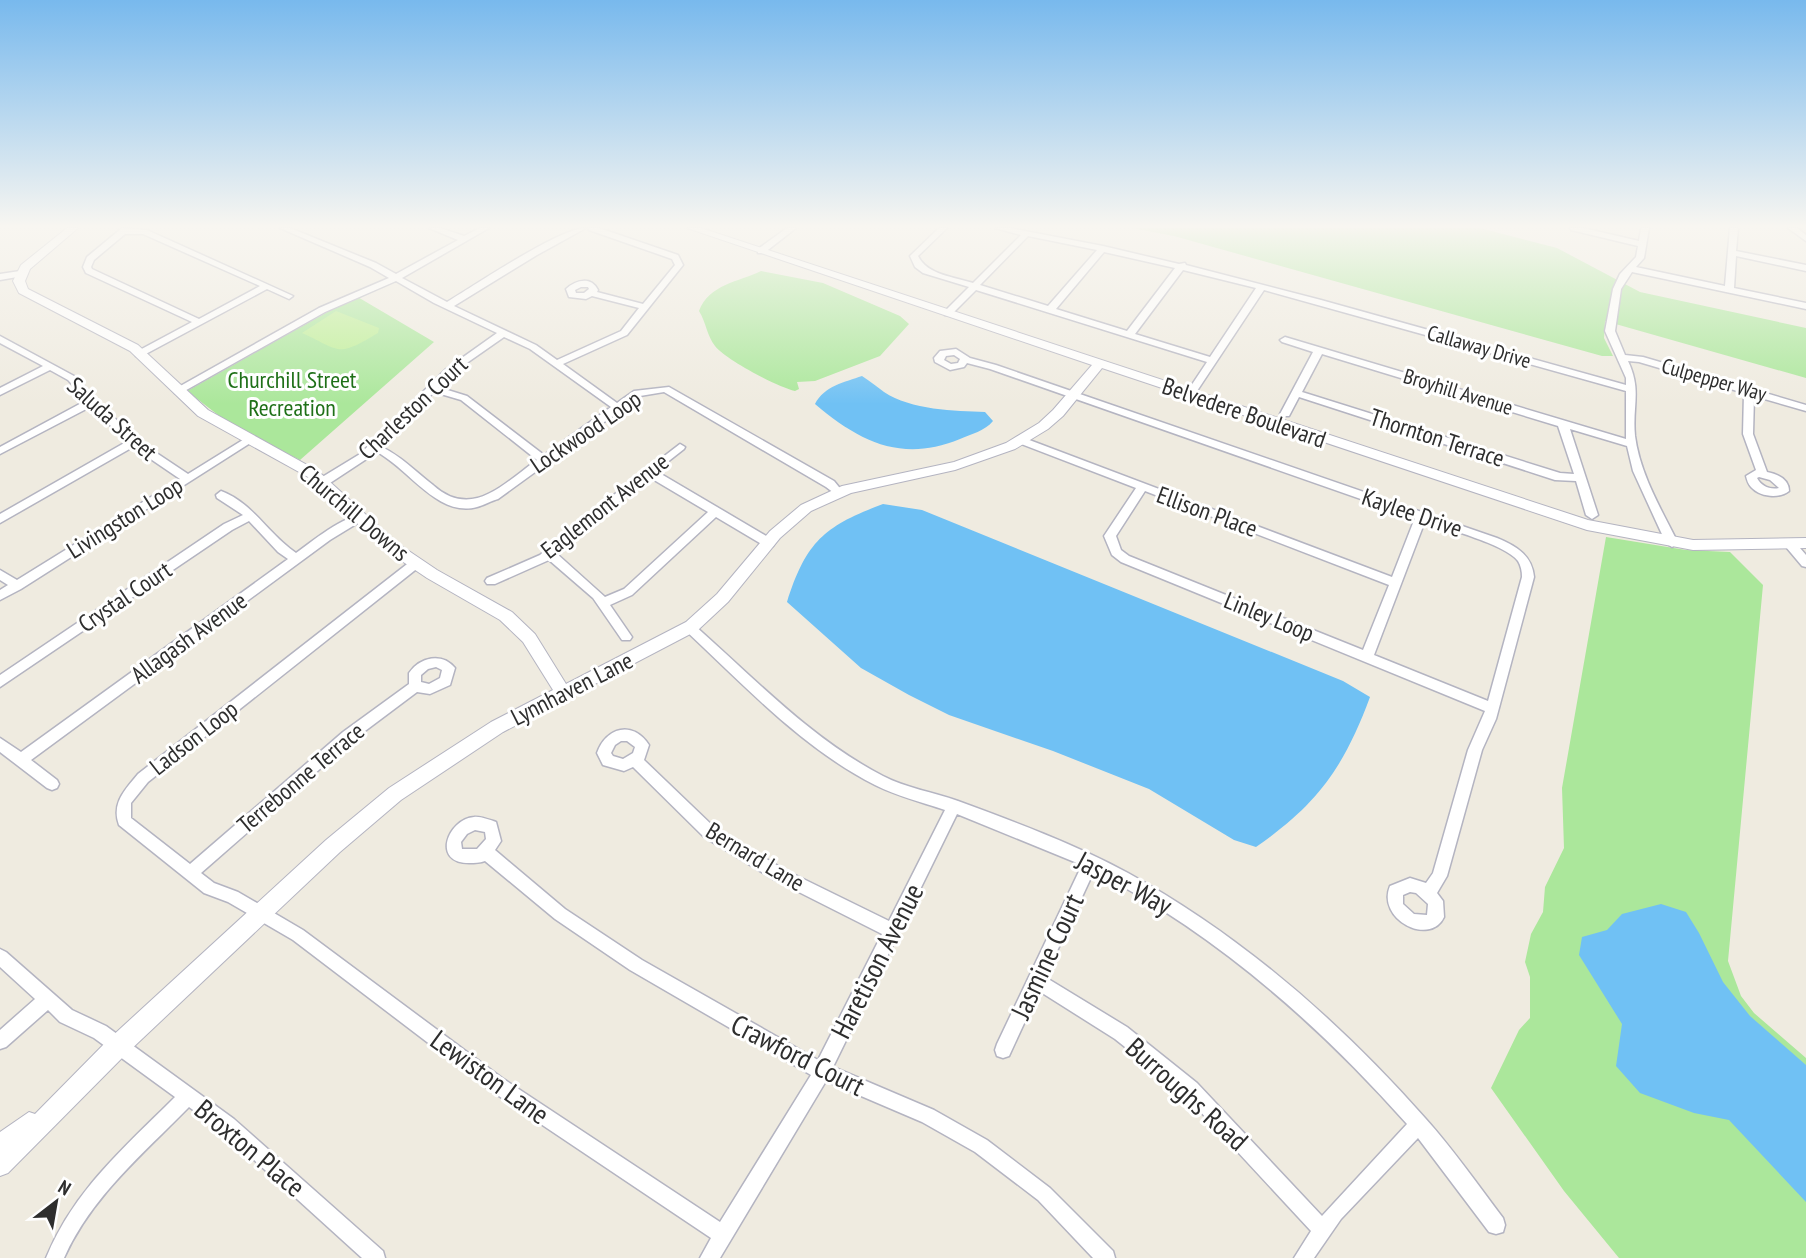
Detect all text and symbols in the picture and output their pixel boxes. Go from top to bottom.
street label: Callaway Drive [1424,319,1534,374]
street label: Charleston Court [351,349,474,466]
street label: Culpepper Way [1659,352,1770,407]
street label: Broyhill Avenue [1400,362,1516,421]
park label: Churchill Street Recreation [228,364,357,423]
street label: Saluda Street [61,370,164,467]
street label: Belvedere Boulevard [1158,370,1330,455]
street label: Lockwood Loop [524,383,647,480]
street label: Thornton Terrace [1366,401,1508,474]
street label: Eaglemont Avenue [534,446,675,565]
street label: Churchill Downs [293,457,416,568]
street label: Livingston Loop [61,470,189,565]
street label: Ellison Place [1153,479,1262,544]
street label: Kaylee Drive [1358,481,1466,544]
street label: Crystal Court [72,554,178,639]
street label: Allagash Avenue [125,585,253,690]
street label: Linley Loop [1220,585,1319,649]
street label: Lynnhaven Lane [506,645,638,733]
street label: Ladson Loop [143,693,244,782]
street label: Terrebonne Terrace [231,715,371,840]
street label: Bernard Lane [700,815,810,898]
street label: Jasper Way [1069,841,1179,924]
street label: Haretison Avenue [822,877,931,1044]
street label: Jasmine Court [1001,887,1092,1025]
street label: Crawford Court [725,1005,871,1104]
street label: Lewiston Lane [424,1021,557,1132]
street label: Burroughs Road [1118,1029,1256,1158]
street label: Broxton Place [187,1091,313,1205]
north arrow [21,1167,91,1237]
text: N [54,1174,75,1200]

